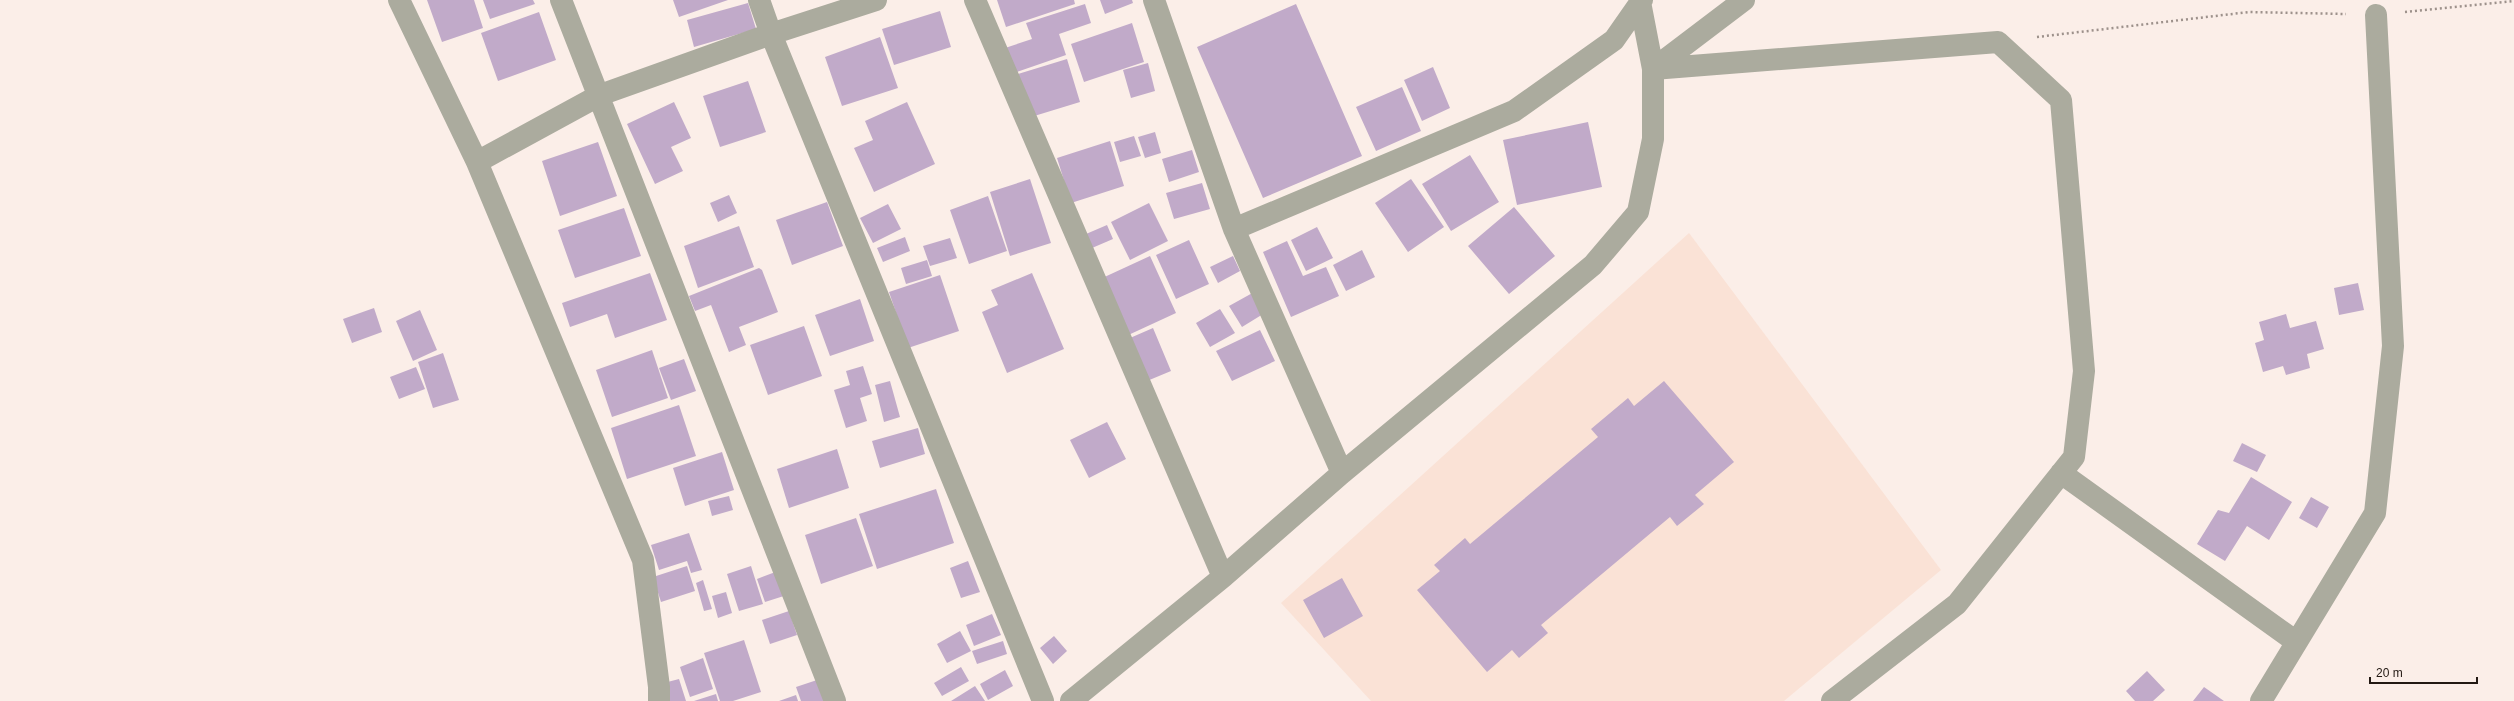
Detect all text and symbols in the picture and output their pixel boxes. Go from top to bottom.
scale bar [2370,659,2477,685]
text: 20 m [2376,666,2403,680]

